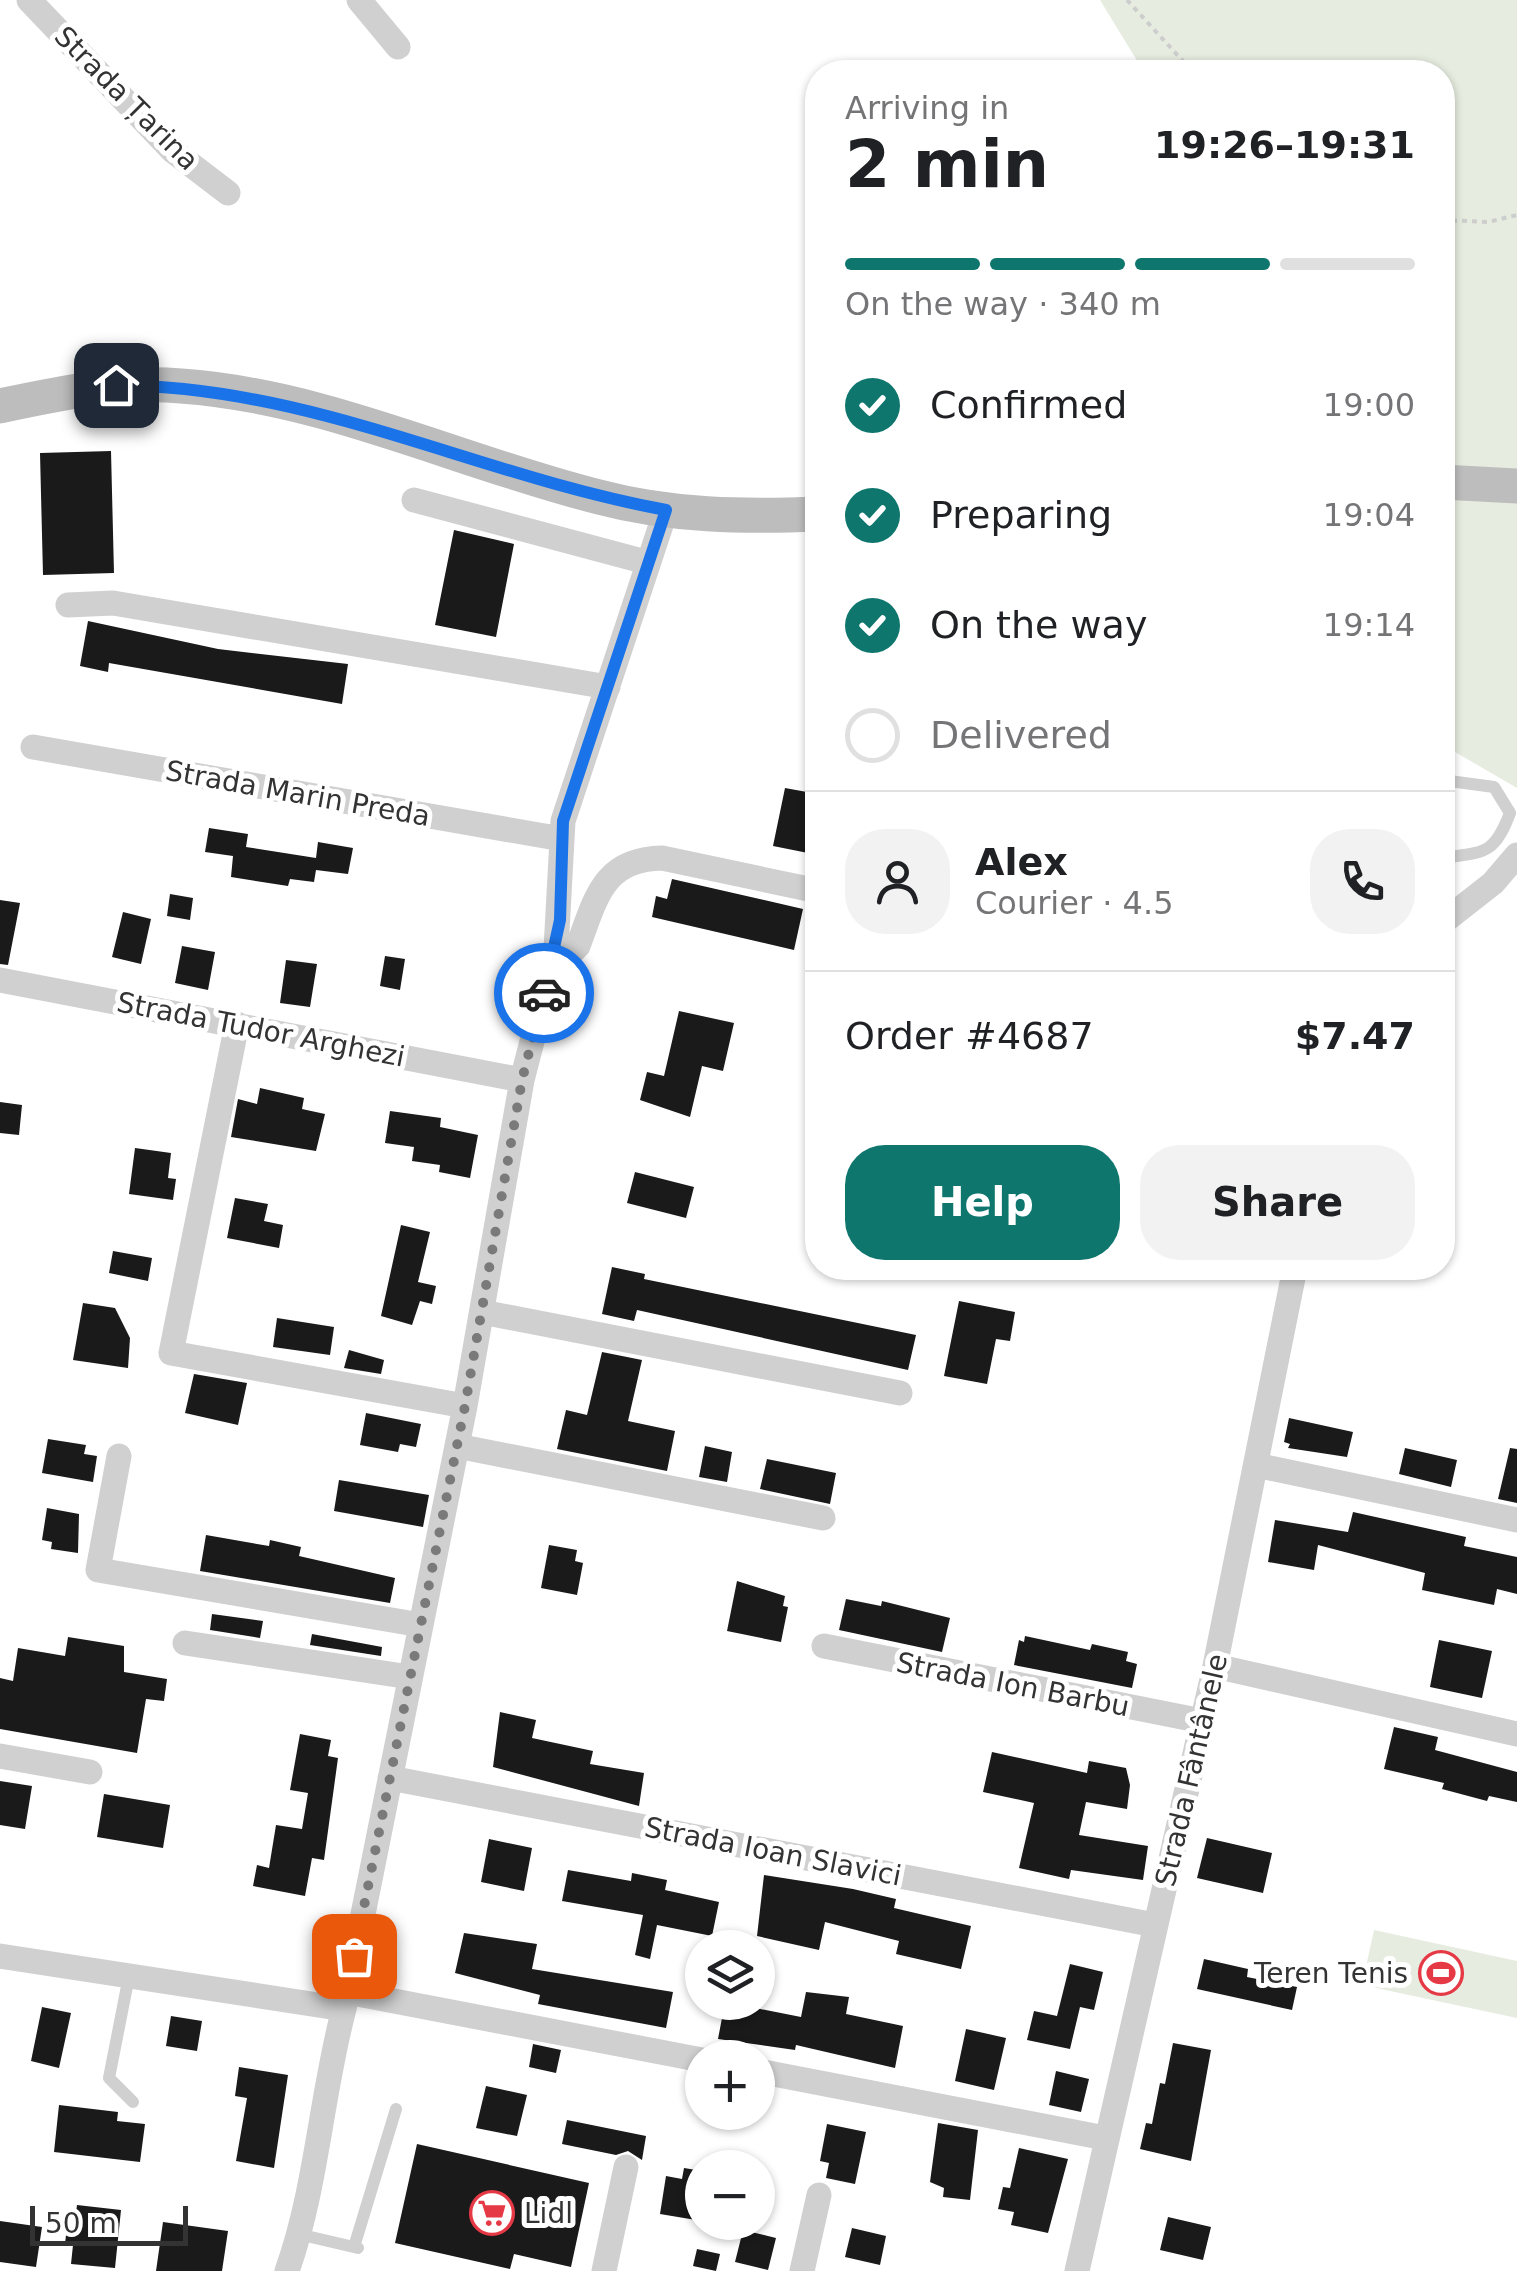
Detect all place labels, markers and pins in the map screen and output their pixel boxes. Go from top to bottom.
pin [74,343,159,428]
pin [312,1914,397,1999]
sports icon: Teren Tenis [1418,1950,1464,1996]
place label: Teren Tenis [1253,1957,1408,1990]
supermarket icon: Lidl [469,2190,515,2236]
place label: Lidl [524,2197,573,2230]

